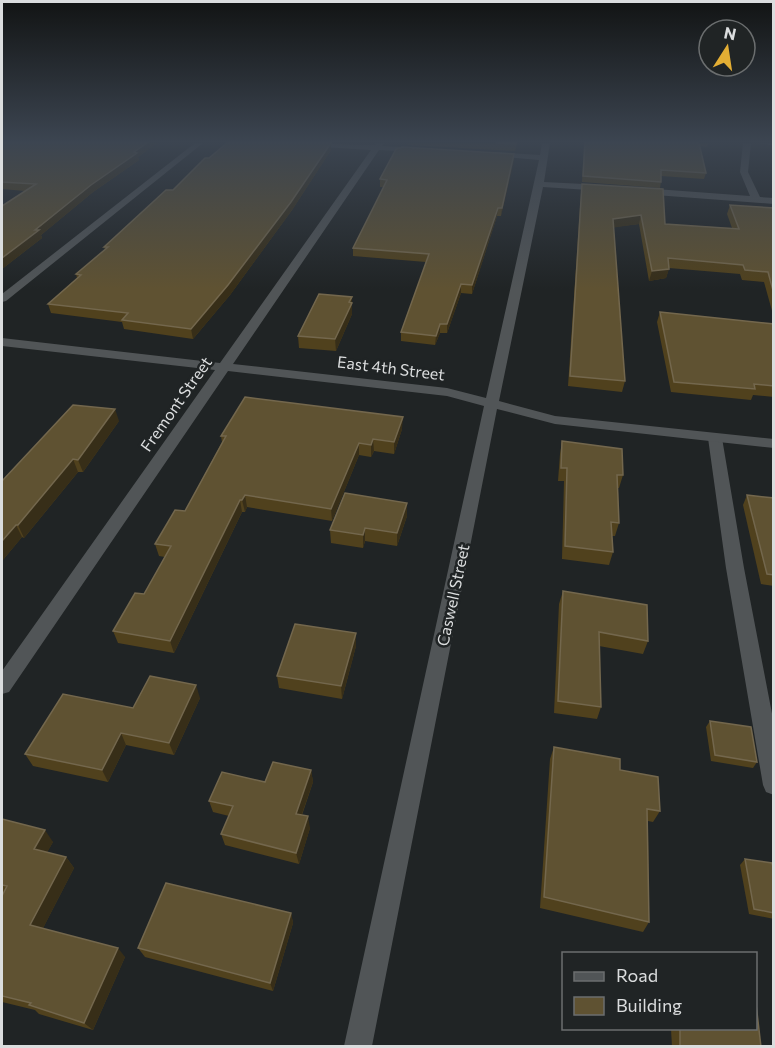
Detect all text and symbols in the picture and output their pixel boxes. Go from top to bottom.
north arrow [697,18,757,78]
text: N [722,22,738,43]
street label: East 4th Street [336,351,446,384]
street label: Fremont Street [136,352,215,455]
street label: Caswell Street [432,542,473,648]
legend [562,952,757,1030]
text: Road [616,964,658,986]
text: Building [616,994,682,1016]

